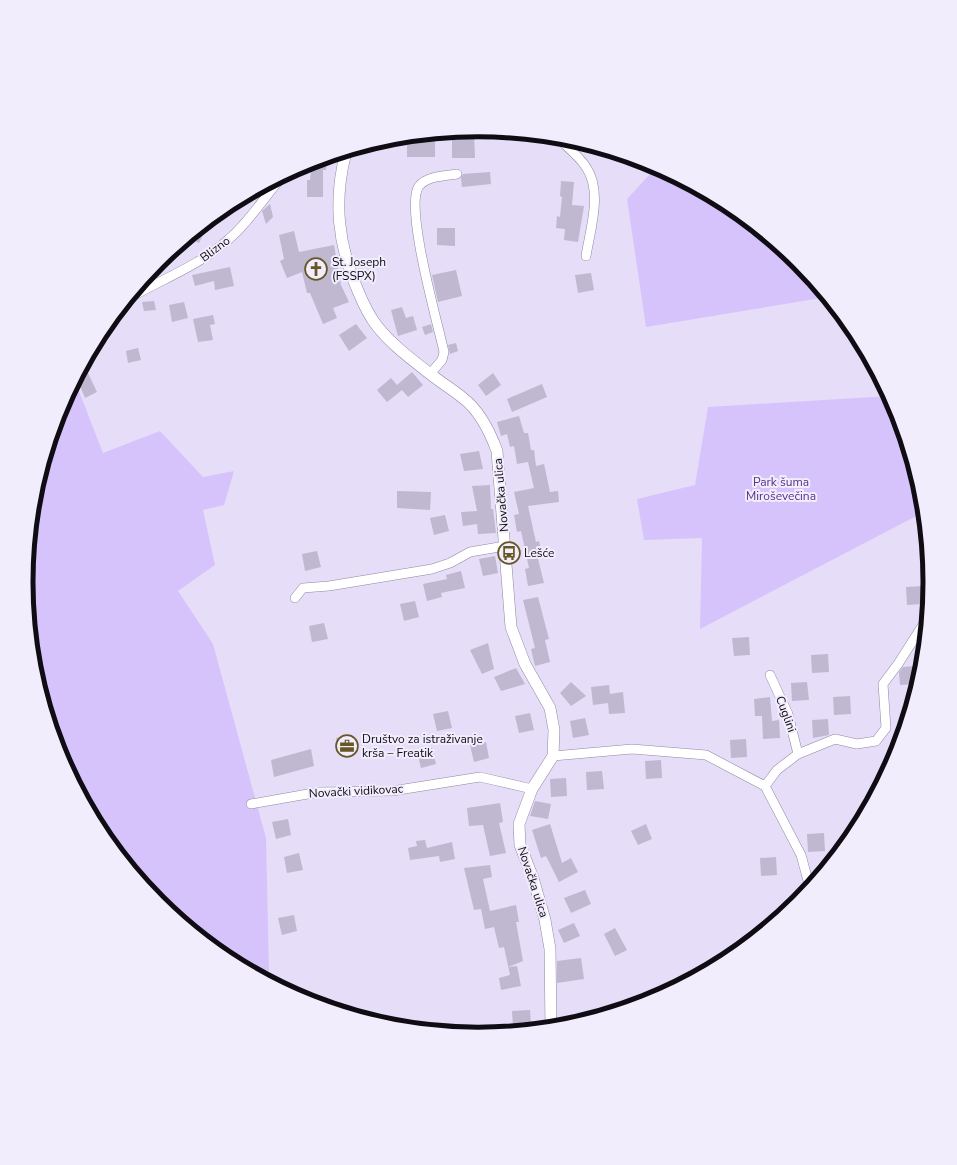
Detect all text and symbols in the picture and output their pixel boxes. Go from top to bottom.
street label: Blizno [197,232,233,265]
place label: St. Joseph (FSSPX) [332,254,386,284]
church icon: St. Joseph (FSSPX) [303,256,329,282]
street label: Novačka ulica [490,458,512,532]
park label: Park šuma Miroševečina [746,474,816,504]
bus stop icon: Lešće [496,540,522,566]
place label: Lešće [524,545,554,561]
street label: Cuglini [772,694,800,734]
place label: Društvo za istraživanje krša – Freatik [362,731,483,761]
office icon: Društvo za istraživanje krša – Freatik [334,733,360,759]
street label: Novački vidikovac [308,781,404,801]
street label: Novačka ulica [514,844,552,920]

